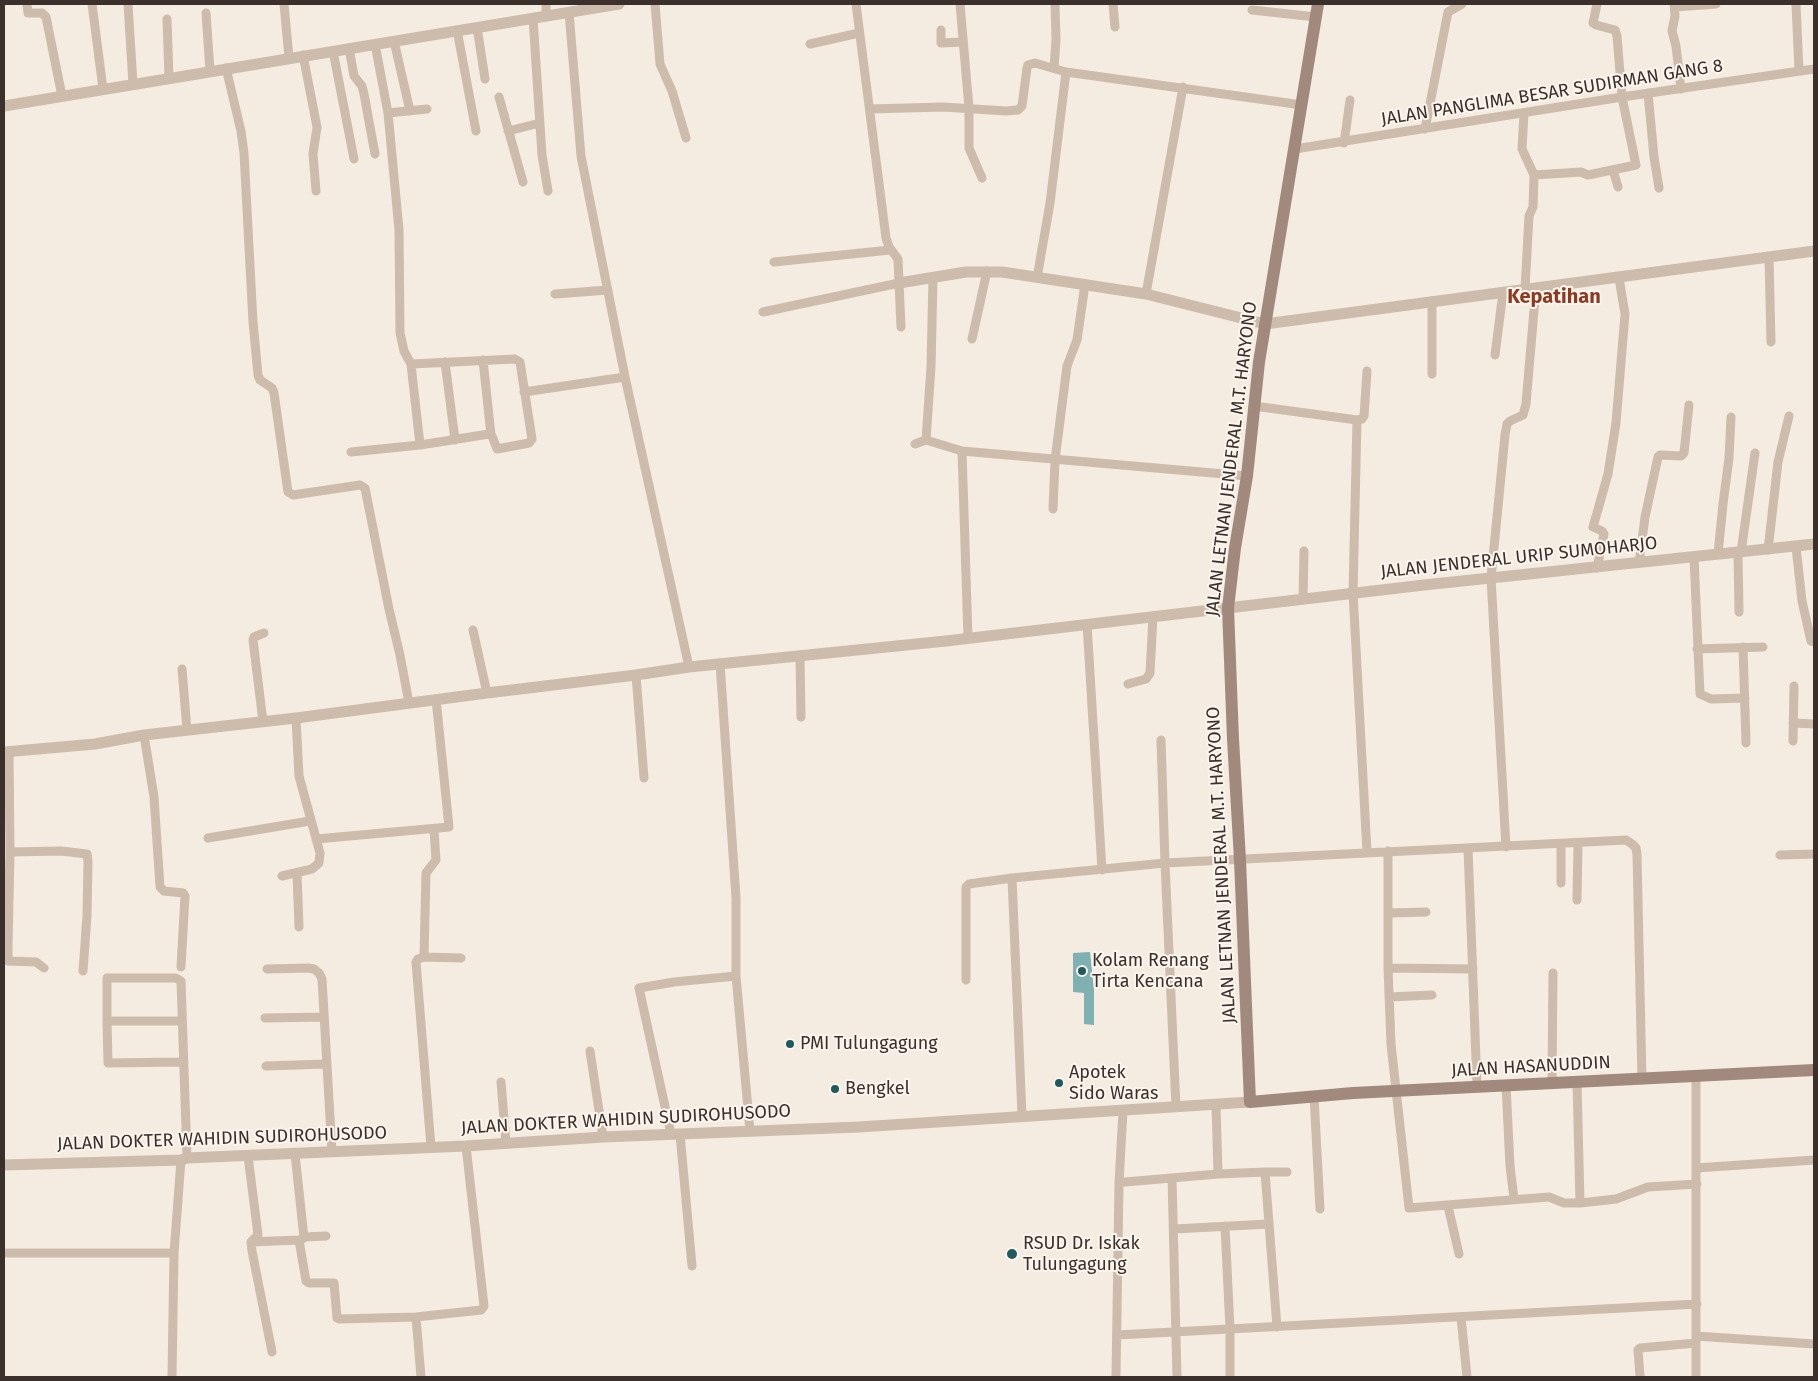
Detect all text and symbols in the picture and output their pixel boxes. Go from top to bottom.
street label: JALAN PANGLIMA BESAR SUDIRMAN GANG 8 [1380,55,1724,131]
district label: Kepatihan [1507,285,1601,309]
street label: JALAN LETNAN JENDERAL M.T. HARYONO [1202,300,1262,618]
street label: JALAN JENDERAL URIP SUMOHARJO [1379,533,1659,583]
street label: JALAN LETNAN JENDERAL M.T. HARYONO [1203,706,1241,1024]
place label: Kolam Renang Tirta Kencana [1092,950,1209,992]
marker: Kolam Renang Tirta Kencana [1076,965,1088,977]
place label: PMI Tulungagung [800,1033,938,1055]
marker: PMI Tulungagung [784,1038,796,1050]
street label: JALAN HASANUDDIN [1451,1052,1611,1082]
place label: Apotek Sido Waras [1069,1062,1158,1104]
marker: Apotek Sido Waras [1053,1077,1065,1089]
place label: Bengkel [845,1078,910,1100]
marker: Bengkel [829,1083,841,1095]
street label: JALAN DOKTER WAHIDIN SUDIROHUSODO [461,1101,791,1139]
street label: JALAN DOKTER WAHIDIN SUDIROHUSODO [57,1122,387,1156]
place label: RSUD Dr. Iskak Tulungagung [1023,1233,1140,1276]
marker: RSUD Dr. Iskak Tulungagung [1005,1247,1019,1261]

